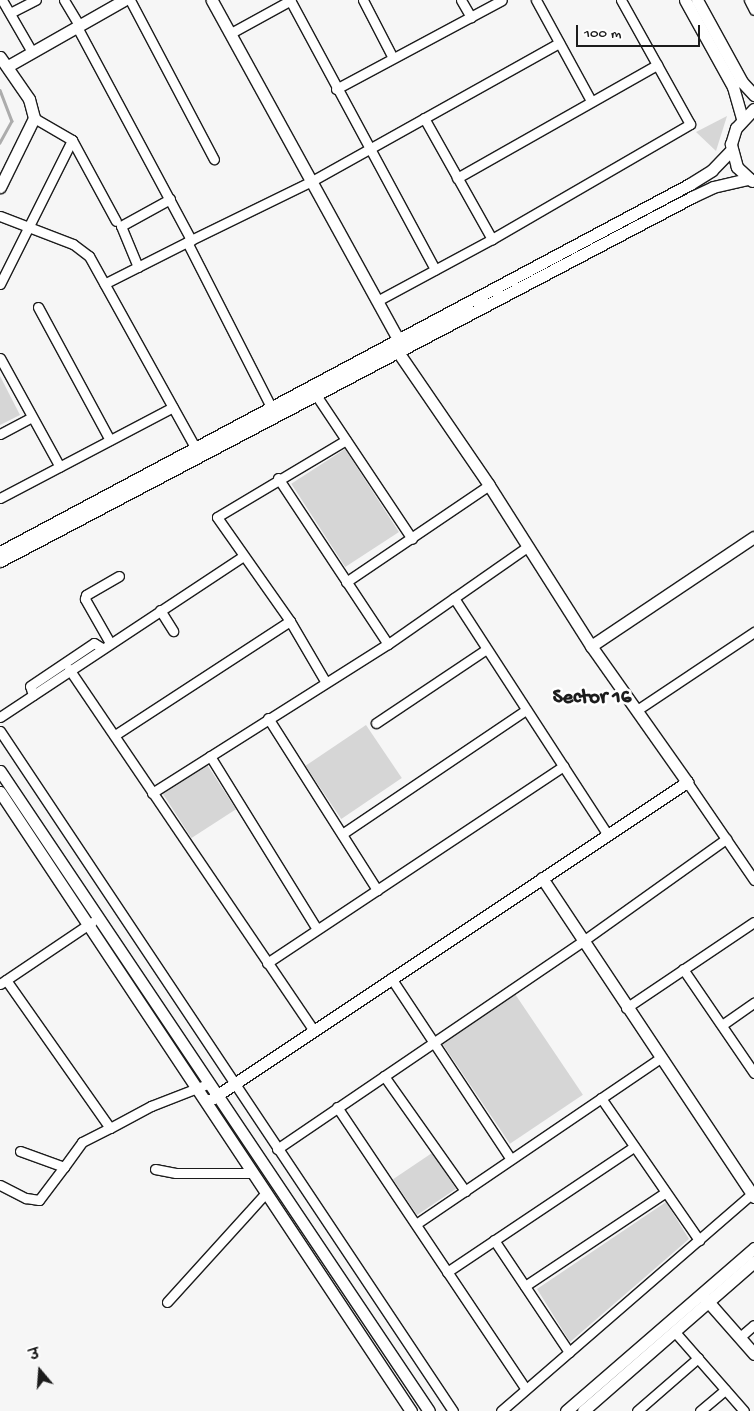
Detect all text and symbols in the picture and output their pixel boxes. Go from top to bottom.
scale bar [579,15,703,47]
text: 100 m [584,25,621,43]
district label: Sector 16 [553,686,631,712]
north arrow [15,1346,65,1396]
text: उ [28,1347,42,1366]

